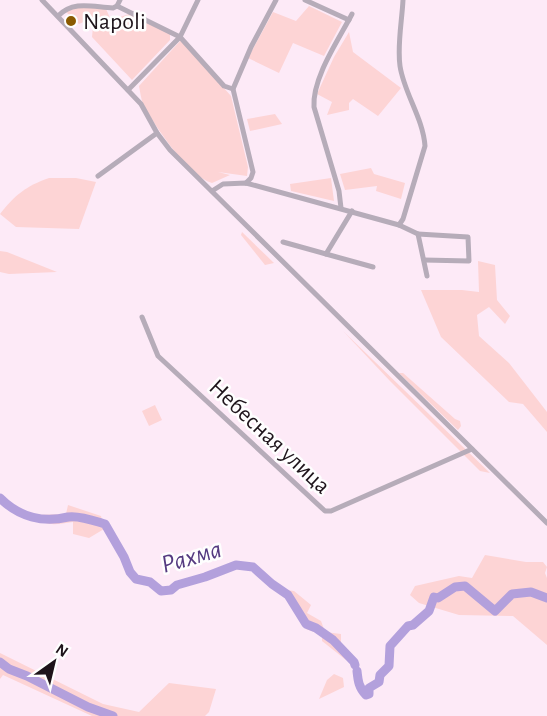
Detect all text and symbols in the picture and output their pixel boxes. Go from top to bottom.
place label: Napoli [83,10,146,34]
marker: Napoli [64,14,78,28]
street label: Небесная улица [204,375,335,499]
water label: Рахма [158,536,224,578]
north arrow [24,632,84,692]
text: N [53,641,71,660]

